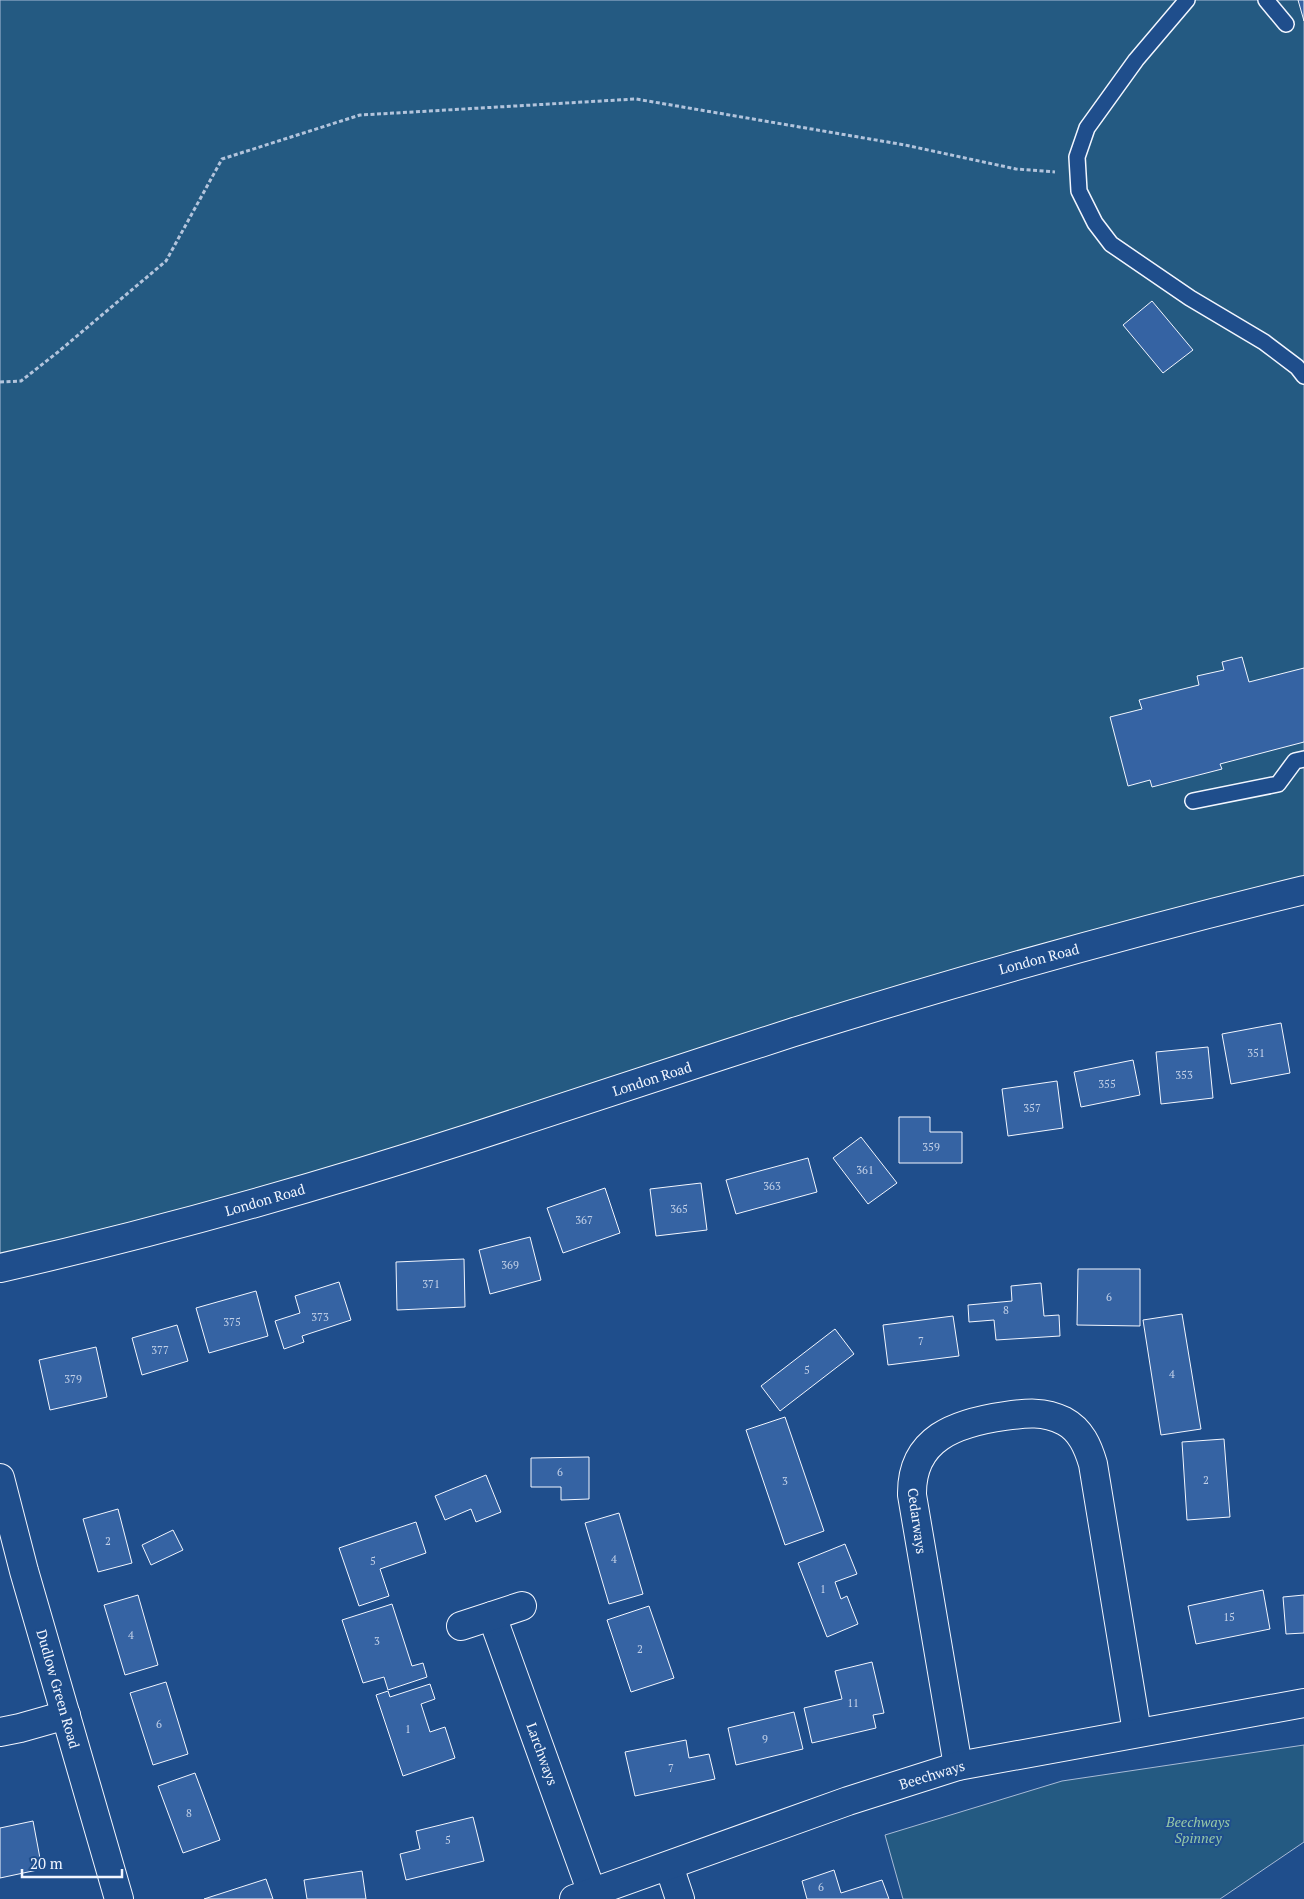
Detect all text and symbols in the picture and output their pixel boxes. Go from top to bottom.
street label: London Road [997,939,1081,978]
house number: 351 [1247,1046,1265,1060]
street label: London Road [610,1057,694,1100]
house number: 353 [1175,1068,1193,1082]
house number: 355 [1098,1077,1116,1091]
house number: 357 [1023,1101,1041,1115]
house number: 359 [922,1140,940,1154]
house number: 361 [856,1163,874,1177]
street label: London Road [223,1179,307,1220]
house number: 363 [763,1179,781,1193]
house number: 365 [670,1202,688,1216]
house number: 367 [575,1213,593,1227]
house number: 369 [501,1258,519,1272]
house number: 371 [422,1277,440,1291]
house number: 6 [1106,1290,1112,1304]
house number: 8 [1003,1303,1009,1317]
house number: 373 [311,1310,329,1324]
house number: 375 [223,1315,241,1329]
house number: 7 [918,1334,924,1348]
house number: 377 [151,1343,169,1357]
house number: 5 [804,1363,810,1377]
house number: 4 [1169,1367,1175,1381]
house number: 379 [64,1372,82,1386]
house number: 6 [557,1465,563,1479]
house number: 2 [1203,1473,1209,1487]
house number: 3 [782,1474,788,1488]
street label: Cedarways [903,1487,932,1555]
house number: 2 [105,1534,111,1548]
house number: 4 [611,1552,617,1566]
house number: 5 [370,1554,376,1568]
house number: 1 [820,1582,826,1596]
house number: 15 [1223,1610,1235,1624]
street label: Dudlow Green Road [32,1627,85,1751]
house number: 4 [128,1628,134,1642]
house number: 3 [374,1634,380,1648]
house number: 2 [637,1642,643,1656]
house number: 11 [847,1696,859,1710]
house number: 6 [156,1717,162,1731]
street label: Larchways [522,1720,563,1788]
house number: 1 [405,1722,411,1736]
house number: 9 [762,1732,768,1746]
street label: Beechways [897,1756,967,1794]
house number: 7 [668,1761,674,1775]
house number: 8 [186,1806,192,1820]
park label: Beechways Spinney [1165,1812,1230,1847]
house number: 5 [445,1833,451,1847]
scale bar [22,1846,122,1878]
text: 20 m [30,1853,63,1873]
house number: 6 [818,1880,824,1894]

